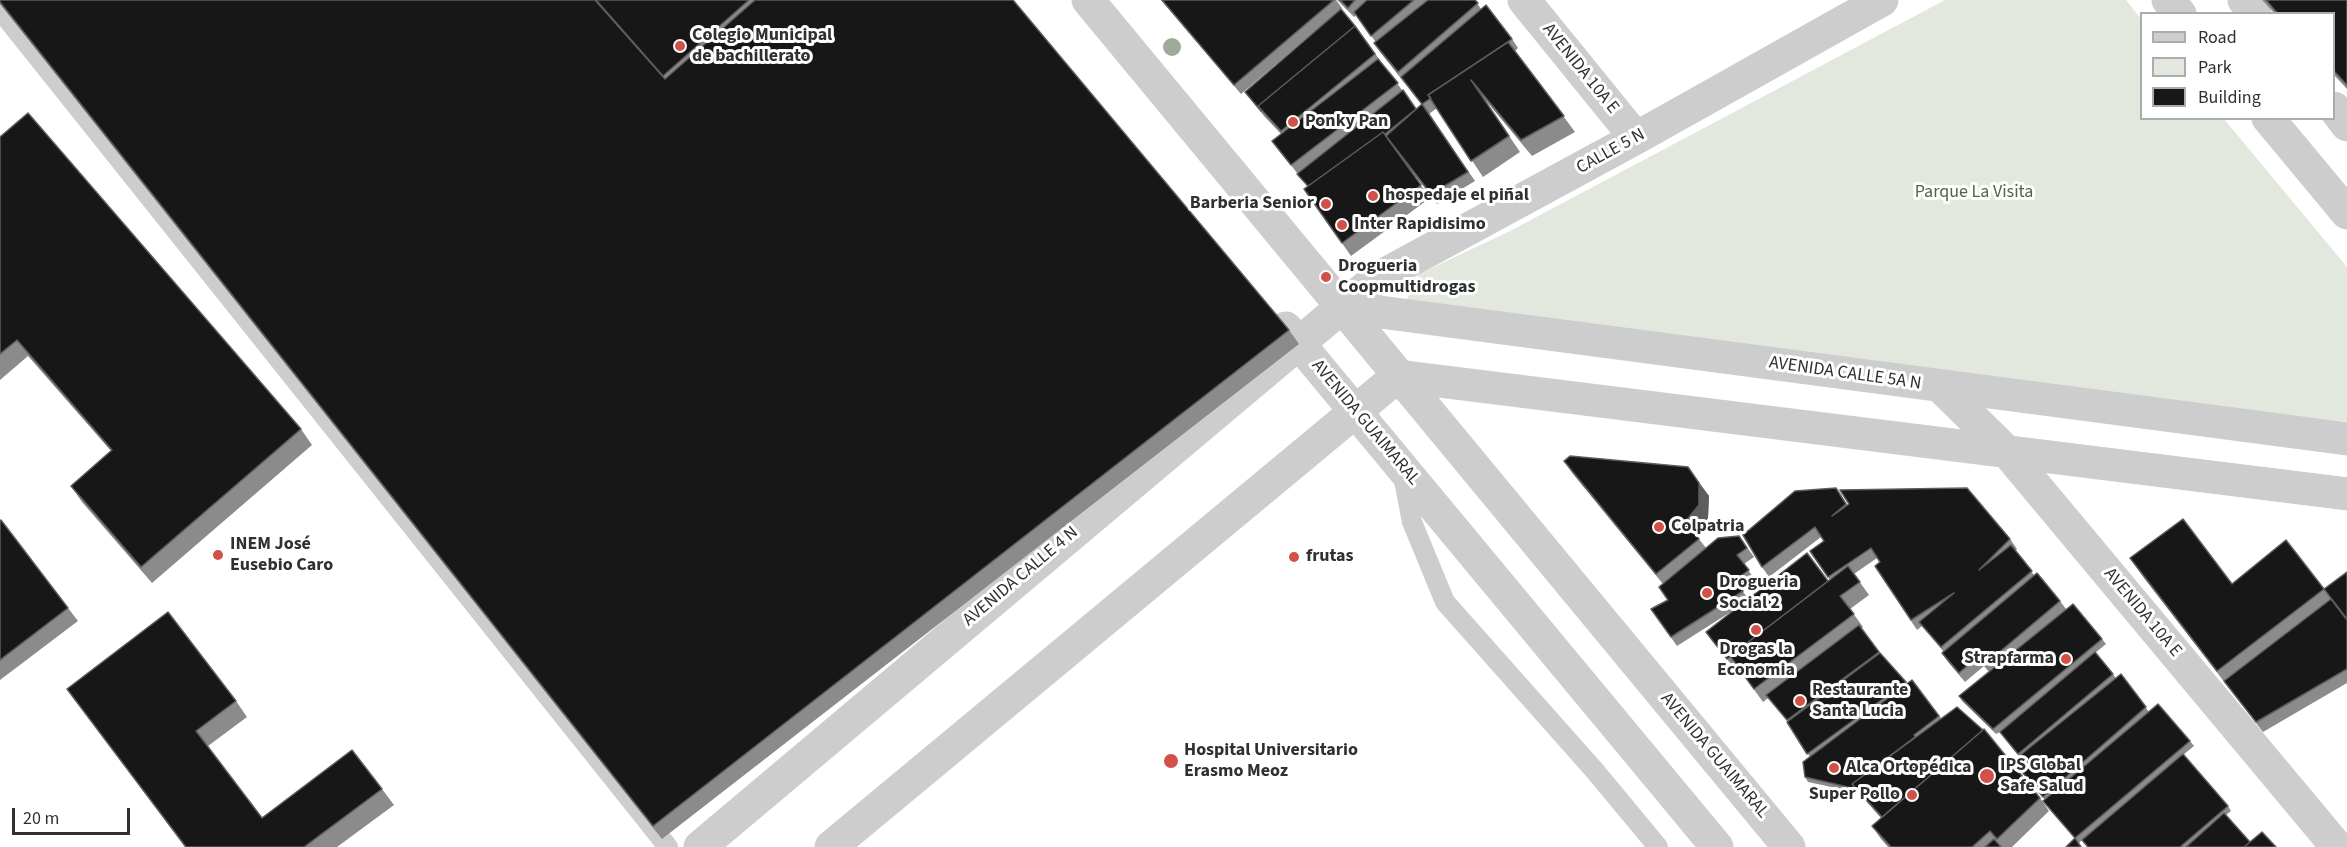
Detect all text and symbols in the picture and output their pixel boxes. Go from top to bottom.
legend [2140,12,2335,120]
street label: AVENIDA 10A E [1537,20,1623,118]
place label: Colegio Municipal de bachillerato [692,25,832,68]
text: Road [2198,25,2237,50]
marker: Colegio Municipal de bachillerato [673,39,687,53]
text: Park [2198,55,2232,80]
text: Building [2198,85,2261,110]
place label: Ponky Pan [1305,111,1388,133]
marker: Ponky Pan [1286,115,1300,129]
street label: CALLE 5 N [1573,124,1649,180]
park label: Parque La Visita [1915,182,2033,204]
place label: hospedaje el piñal [1385,185,1529,207]
marker: hospedaje el piñal [1366,189,1380,203]
place label: Barberia Senior [1190,193,1314,215]
marker: Barberia Senior [1319,197,1333,211]
place label: Inter Rapidisimo [1354,214,1486,236]
marker: Inter Rapidisimo [1335,218,1349,232]
place label: Drogueria Coopmultidrogas [1338,256,1475,298]
marker: Drogueria Coopmultidrogas [1319,270,1333,284]
street label: AVENIDA CALLE 5A N [1767,353,1923,395]
street label: AVENIDA GUAIMARAL [1306,356,1424,490]
place label: Colpatria [1671,516,1744,538]
marker: Colpatria [1652,520,1666,534]
street label: AVENIDA CALLE 4 N [959,523,1083,631]
place label: INEM José Eusebio Caro [230,534,333,576]
place label: frutas [1306,546,1354,568]
marker: INEM José Eusebio Caro [211,548,225,562]
marker: frutas [1287,550,1301,564]
street label: AVENIDA 10A E [2098,564,2186,662]
place label: Drogueria Social 2 [1719,572,1798,614]
marker: Drogueria Social 2 [1700,586,1714,600]
marker: Drogas la Economia [1749,623,1763,637]
place label: Drogas la Economia [1717,639,1795,682]
place label: Strapfarma [1964,648,2054,670]
marker: Strapfarma [2059,652,2073,666]
place label: Restaurante Santa Lucia [1812,680,1908,722]
street label: AVENIDA GUAIMARAL [1655,689,1773,823]
marker: Restaurante Santa Lucia [1793,694,1807,708]
place label: Hospital Universitario Erasmo Meoz [1184,740,1358,783]
marker: Hospital Universitario Erasmo Meoz [1162,752,1180,770]
place label: IPS Global Safe Salud [2000,755,2084,798]
place label: Alca Ortopédica [1846,757,1971,779]
marker: Alca Ortopédica [1827,761,1841,775]
marker: IPS Global Safe Salud [1978,767,1996,785]
place label: Super Pollo [1809,784,1900,806]
marker: Super Pollo [1905,788,1919,802]
scale bar [15,796,134,834]
text: 20 m [23,806,59,831]

